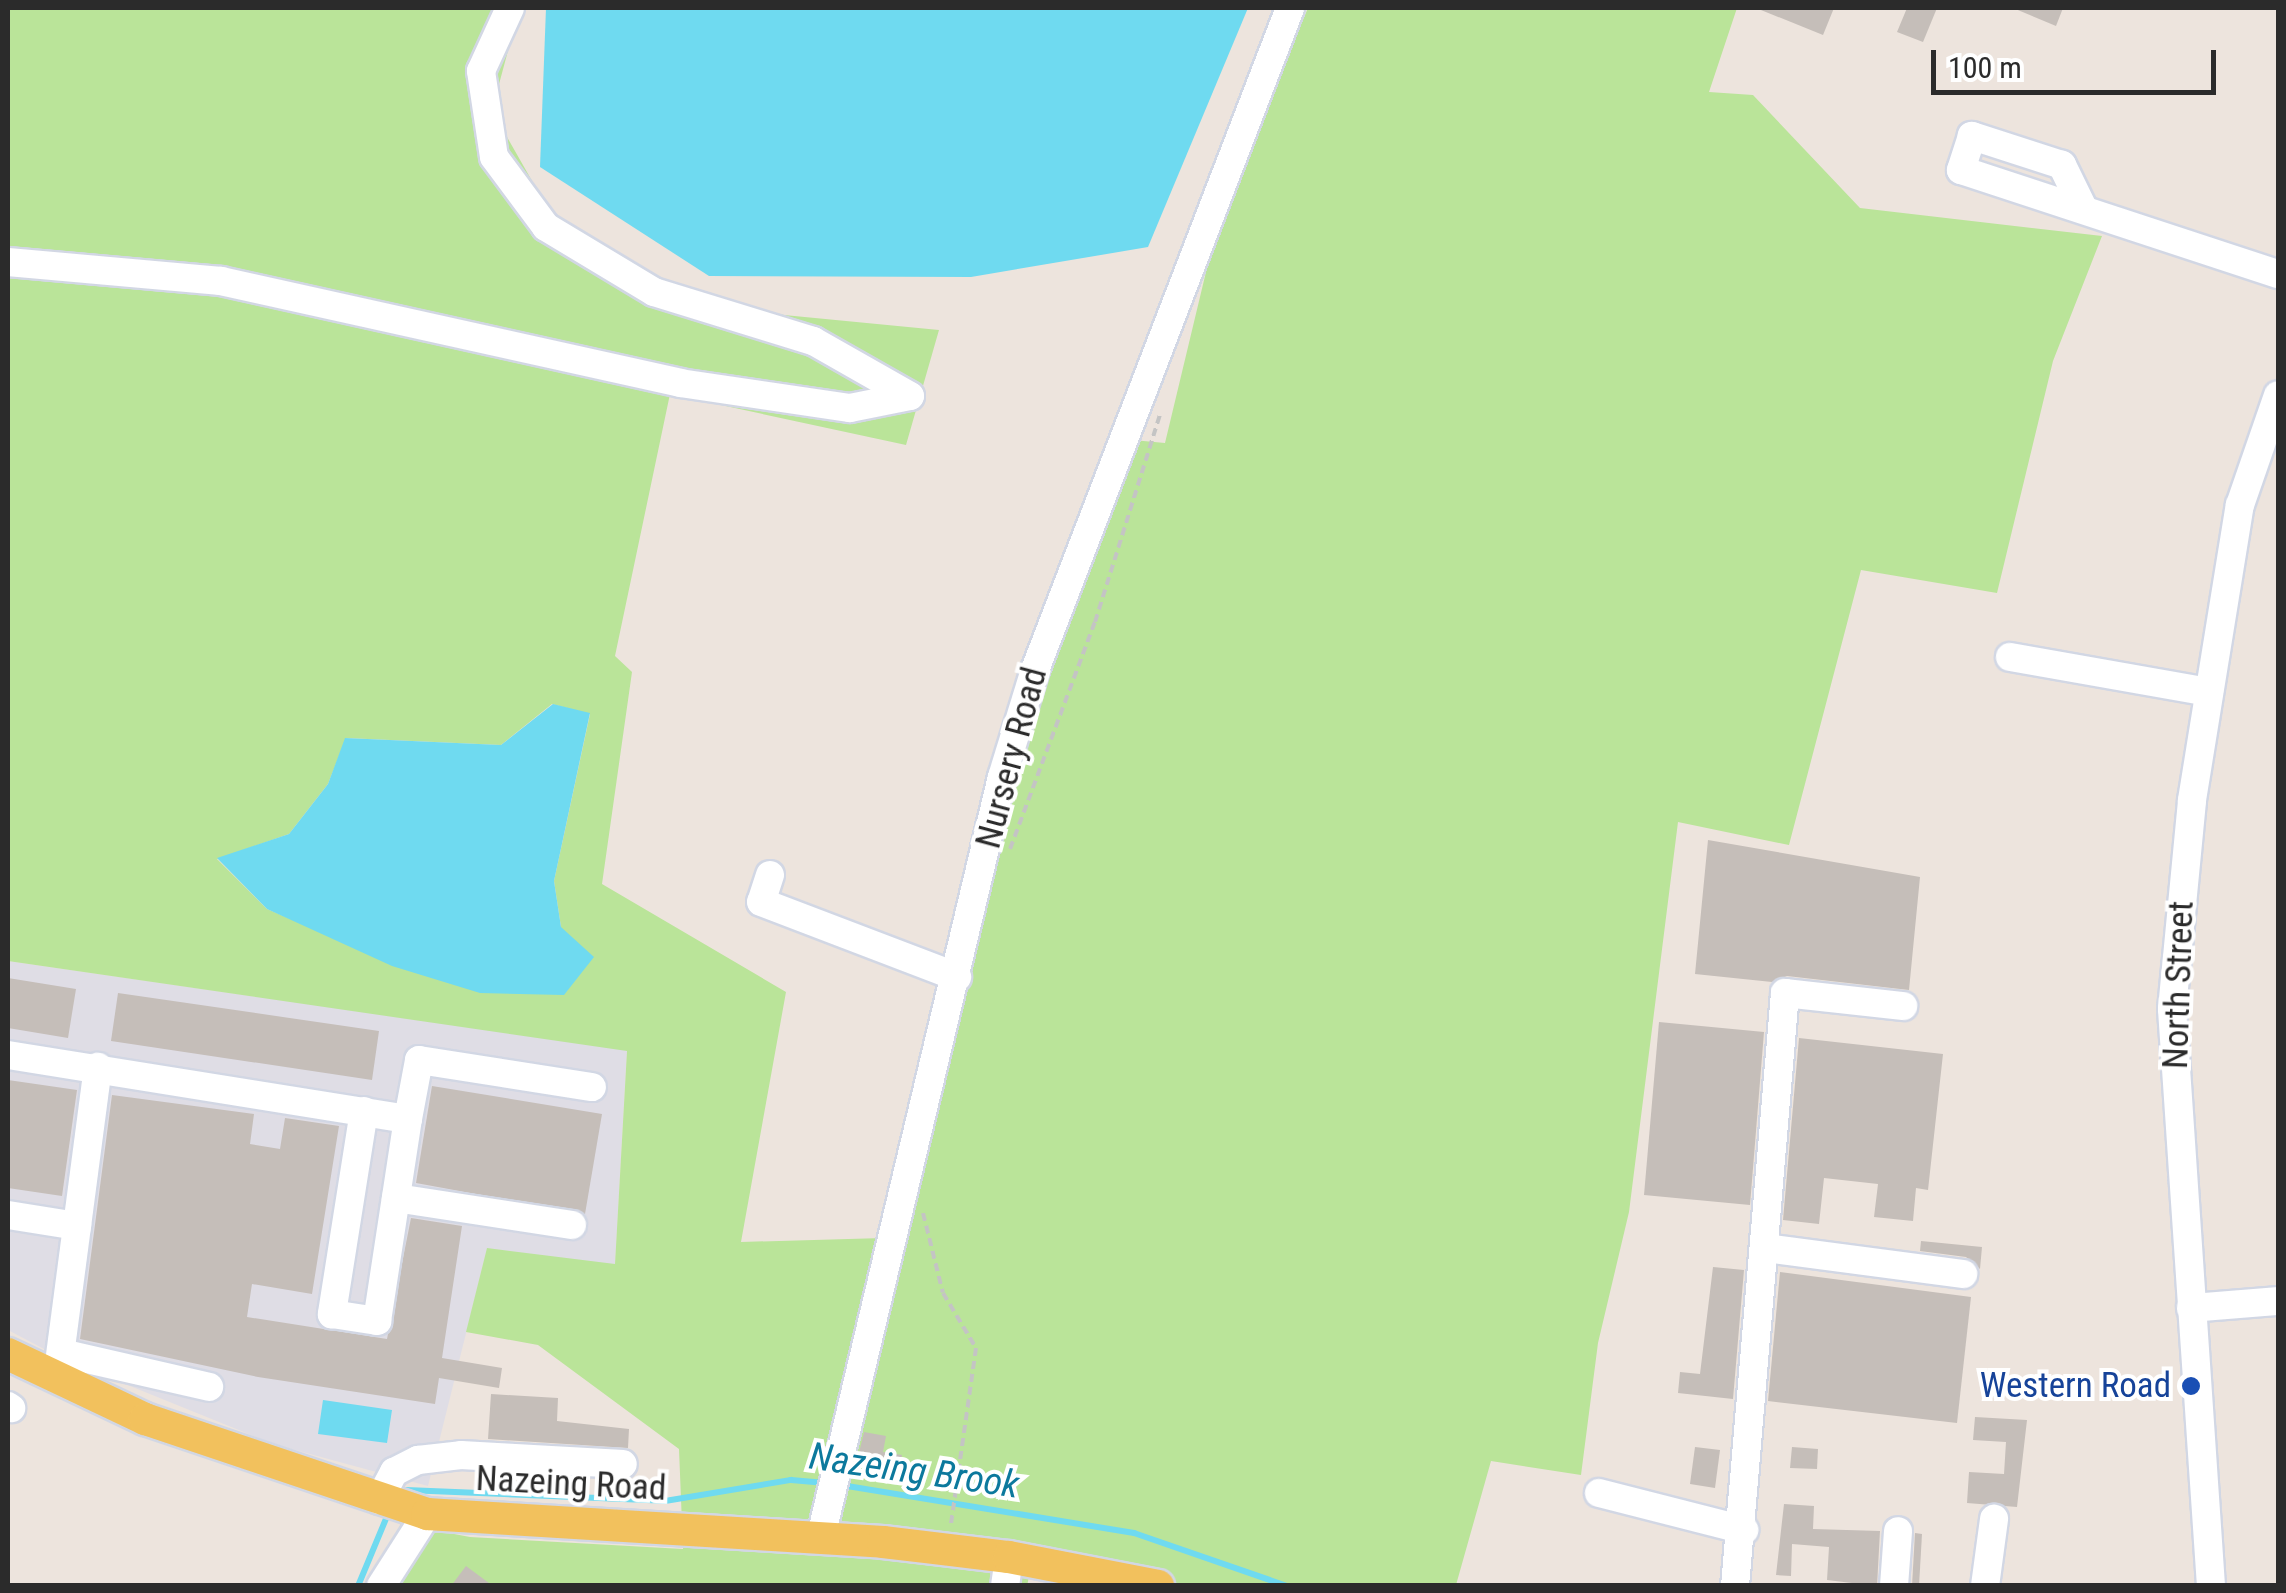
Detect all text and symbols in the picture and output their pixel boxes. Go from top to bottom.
scale bar [1936,30,2221,92]
text: 100 m [1948,50,2022,85]
street label: Nursery Road [968,663,1056,853]
street label: North Street [2155,900,2203,1070]
place label: Western Road [1980,1365,2171,1407]
marker: Western Road [2180,1375,2202,1397]
water label: Nazeing Brook [806,1434,1022,1508]
street label: Nazeing Road [475,1458,667,1510]

